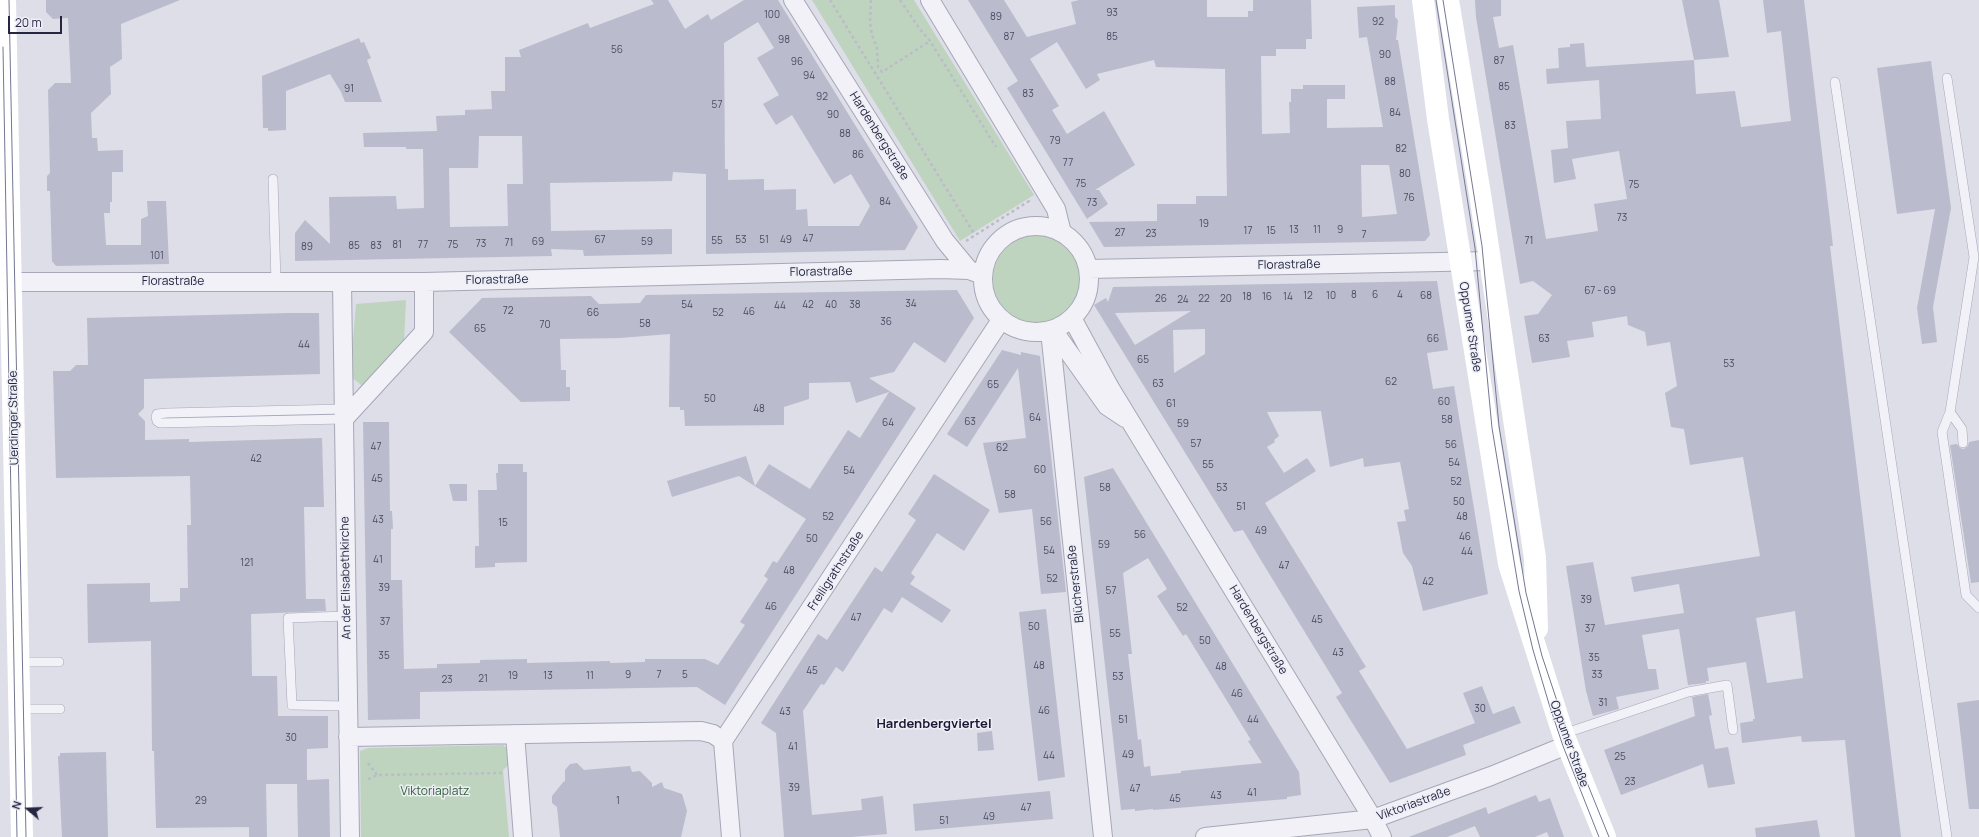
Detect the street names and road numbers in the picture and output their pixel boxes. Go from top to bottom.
street label: Hardenbergstraße [846,89,912,183]
street label: Florastraße [1258,257,1320,273]
street label: Florastraße [790,264,852,280]
street label: Florastraße [466,272,528,288]
street label: Florastraße [142,275,204,289]
street label: Oppumer Straße [1456,281,1484,373]
street label: Uerdinger Straße [6,371,22,465]
street label: An der Elisabethkirche [338,516,354,640]
street label: Freiligrathstraße [805,529,867,613]
street label: Blücherstraße [1065,544,1087,624]
street label: Hardenbergstraße [1226,583,1290,677]
street label: Oppumer Straße [1547,699,1591,789]
street label: Viktoriastraße [1375,784,1453,824]

